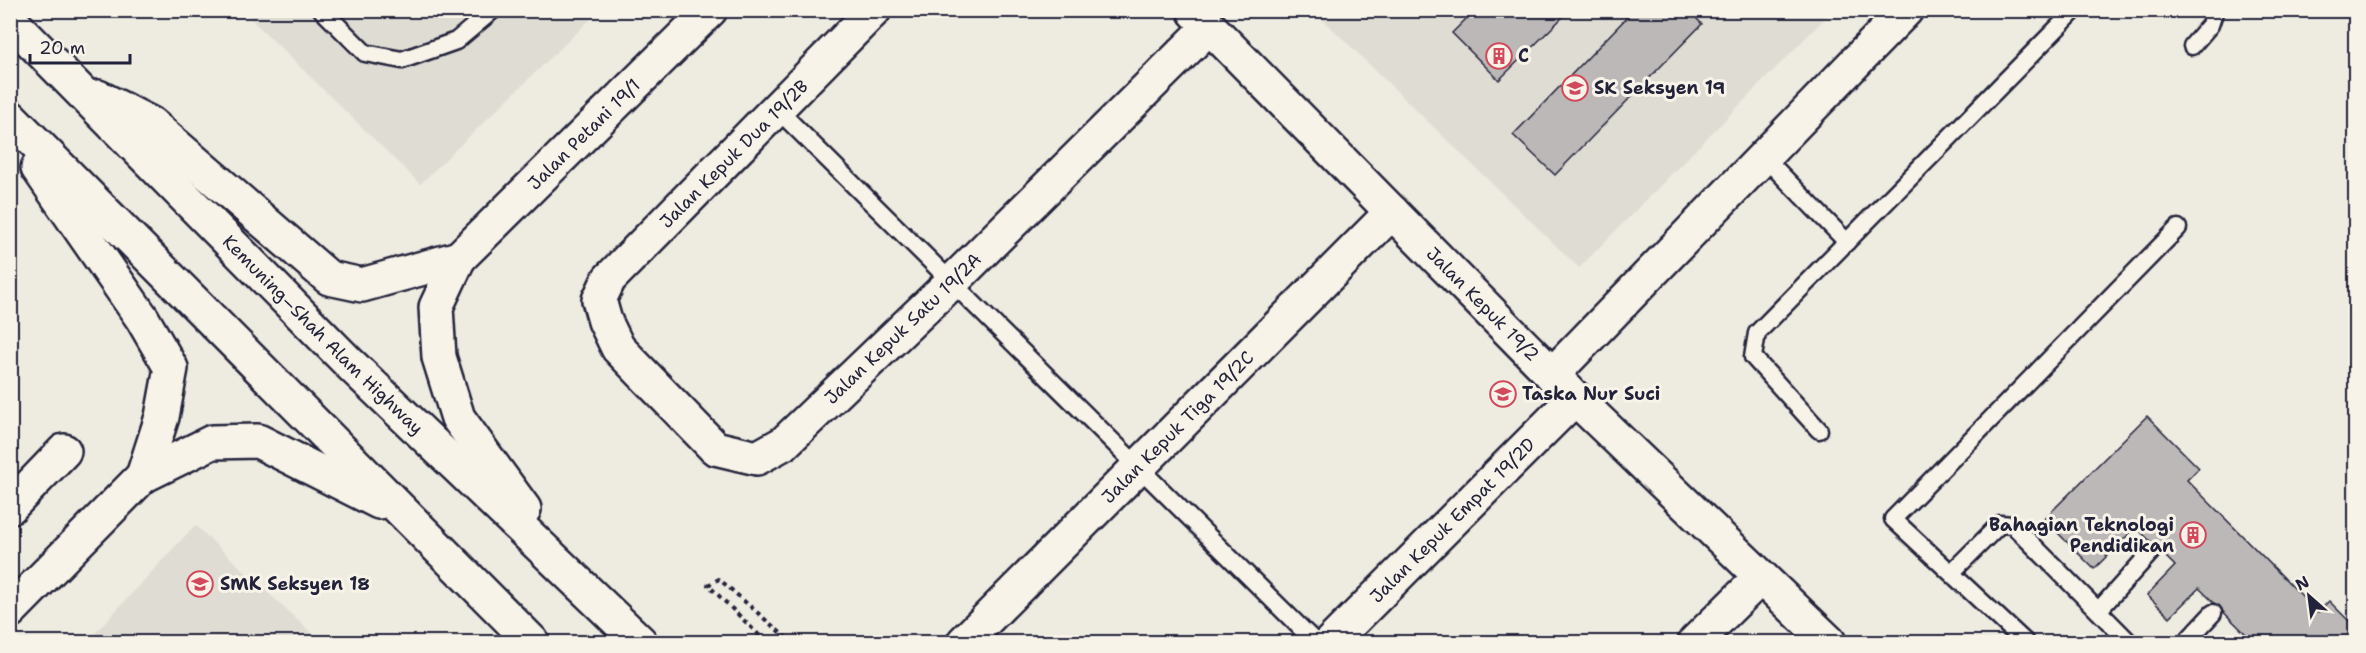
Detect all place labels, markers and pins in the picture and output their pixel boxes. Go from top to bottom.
building icon: C [1484,41,1514,71]
place label: C [1518,44,1529,68]
school or university icon: SK Seksyen 19 [1560,73,1590,103]
place label: SK Seksyen 19 [1594,76,1725,100]
school or university icon: Taska Nur Suci [1488,379,1518,409]
place label: Taska Nur Suci [1522,382,1660,406]
place label: Bahagian Teknologi Pendidikan [1989,513,2174,558]
building icon: Bahagian Teknologi Pendidikan [2178,520,2208,550]
school or university icon: SMK Seksyen 18 [185,569,215,599]
place label: SMK Seksyen 18 [220,572,370,596]

